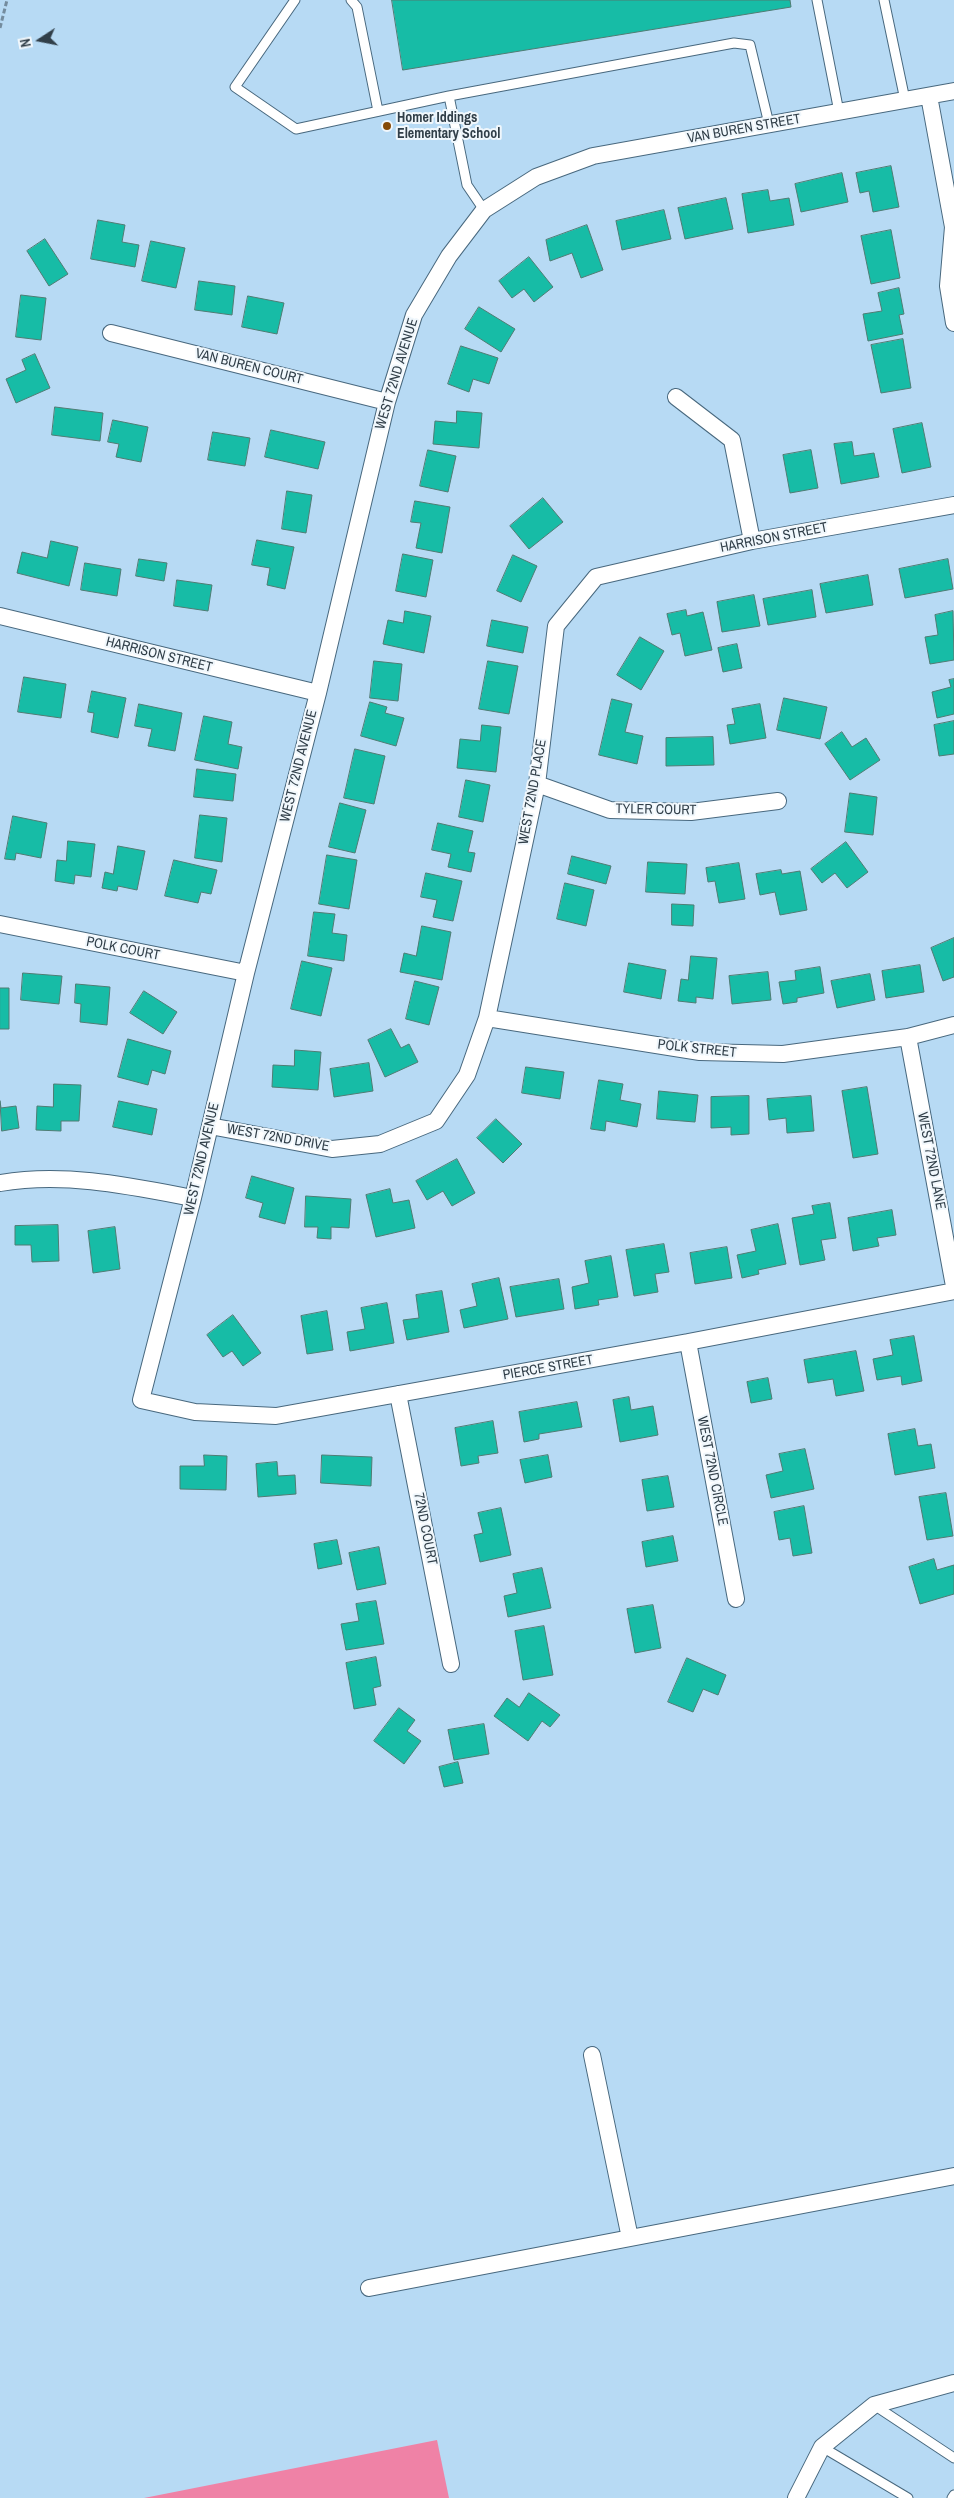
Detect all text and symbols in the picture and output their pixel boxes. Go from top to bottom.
north arrow [15,15,65,65]
text: N [16,37,35,49]
place label: Homer Iddings Elementary School [397,110,500,142]
street label: VAN BUREN STREET [686,111,802,147]
marker: Homer Iddings Elementary School [381,120,393,132]
street label: WEST 72ND AVENUE [372,316,422,432]
street label: VAN BUREN COURT [194,346,304,388]
street label: HARRISON STREET [719,519,829,557]
street label: HARRISON STREET [104,634,214,676]
street label: WEST 72ND AVENUE [277,708,321,824]
street label: WEST 72ND PLACE [515,738,551,846]
street label: TYLER COURT [615,801,697,819]
street label: POLK COURT [85,934,161,964]
street label: POLK STREET [657,1037,737,1061]
street label: WEST 72ND AVENUE [181,1101,223,1217]
street label: WEST 72ND LANE [913,1111,949,1211]
street label: WEST 72ND DRIVE [225,1121,331,1155]
street label: PIERCE STREET [502,1352,594,1384]
street label: WEST 72ND CIRCLE [693,1415,731,1527]
street label: 72ND COURT [410,1491,440,1567]

